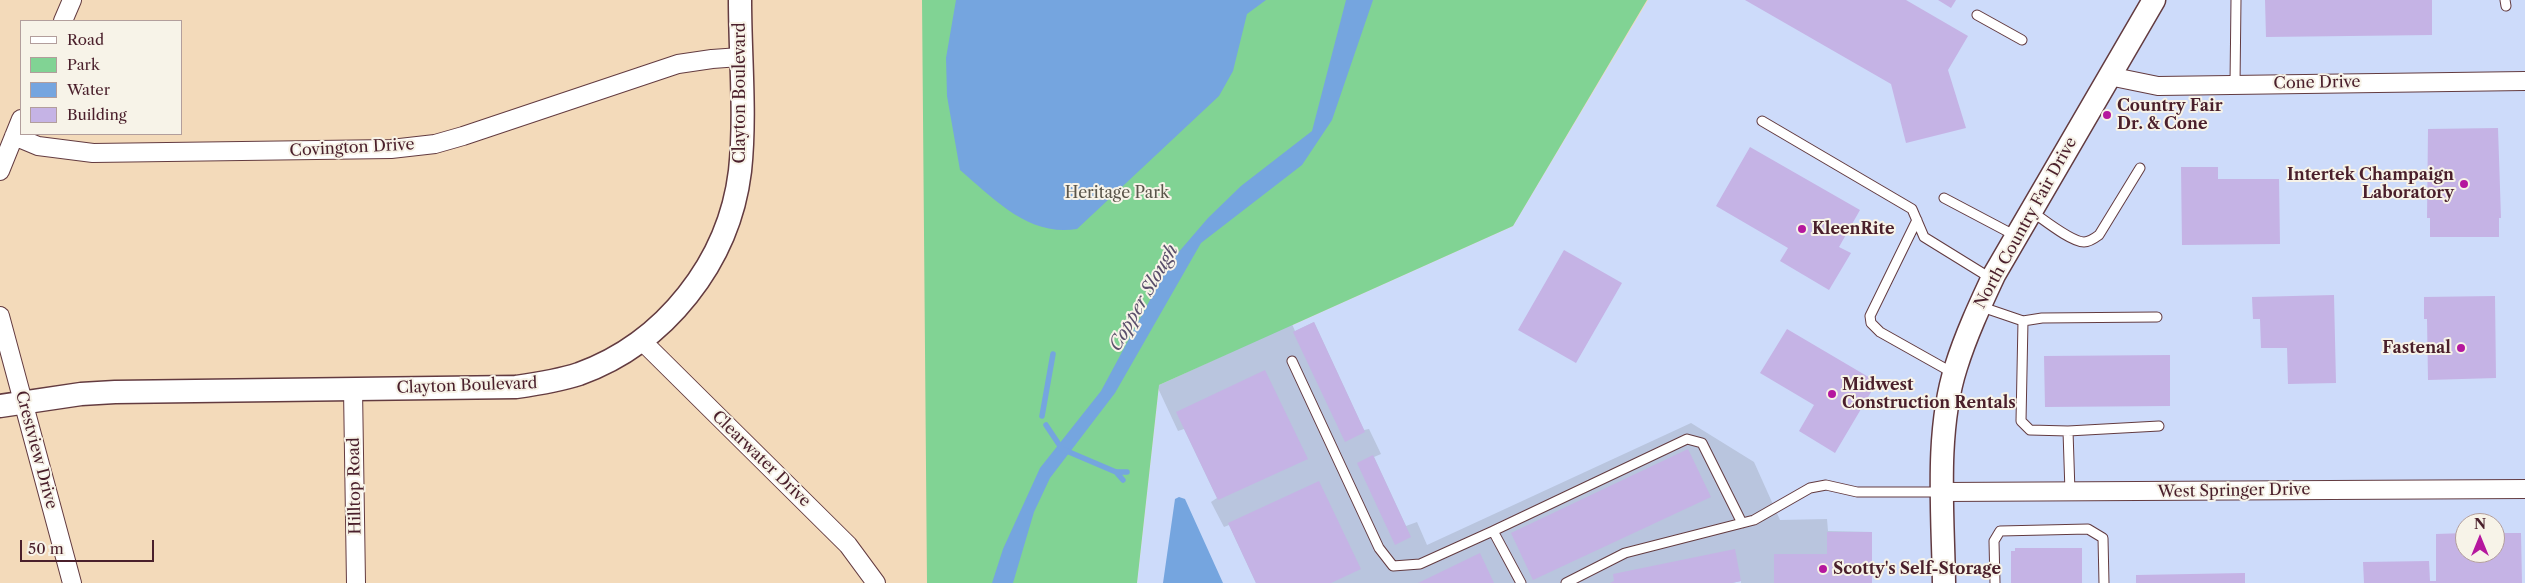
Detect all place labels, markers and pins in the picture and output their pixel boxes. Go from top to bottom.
place label: Country Fair Dr. & Cone [2117,96,2223,134]
marker: Country Fair Dr. & Cone [2101,109,2113,121]
place label: Intertek Champaign Laboratory [2287,165,2454,203]
marker: Intertek Champaign Laboratory [2458,178,2470,190]
place label: KleenRite [1812,219,1895,239]
marker: KleenRite [1796,223,1808,235]
place label: Fastenal [2382,338,2451,358]
marker: Fastenal [2455,342,2467,354]
place label: Midwest Construction Rentals [1842,375,2016,413]
marker: Midwest Construction Rentals [1826,388,1838,400]
place label: Scotty's Self-Storage [1833,559,2001,579]
marker: Scotty's Self-Storage [1817,563,1829,575]

